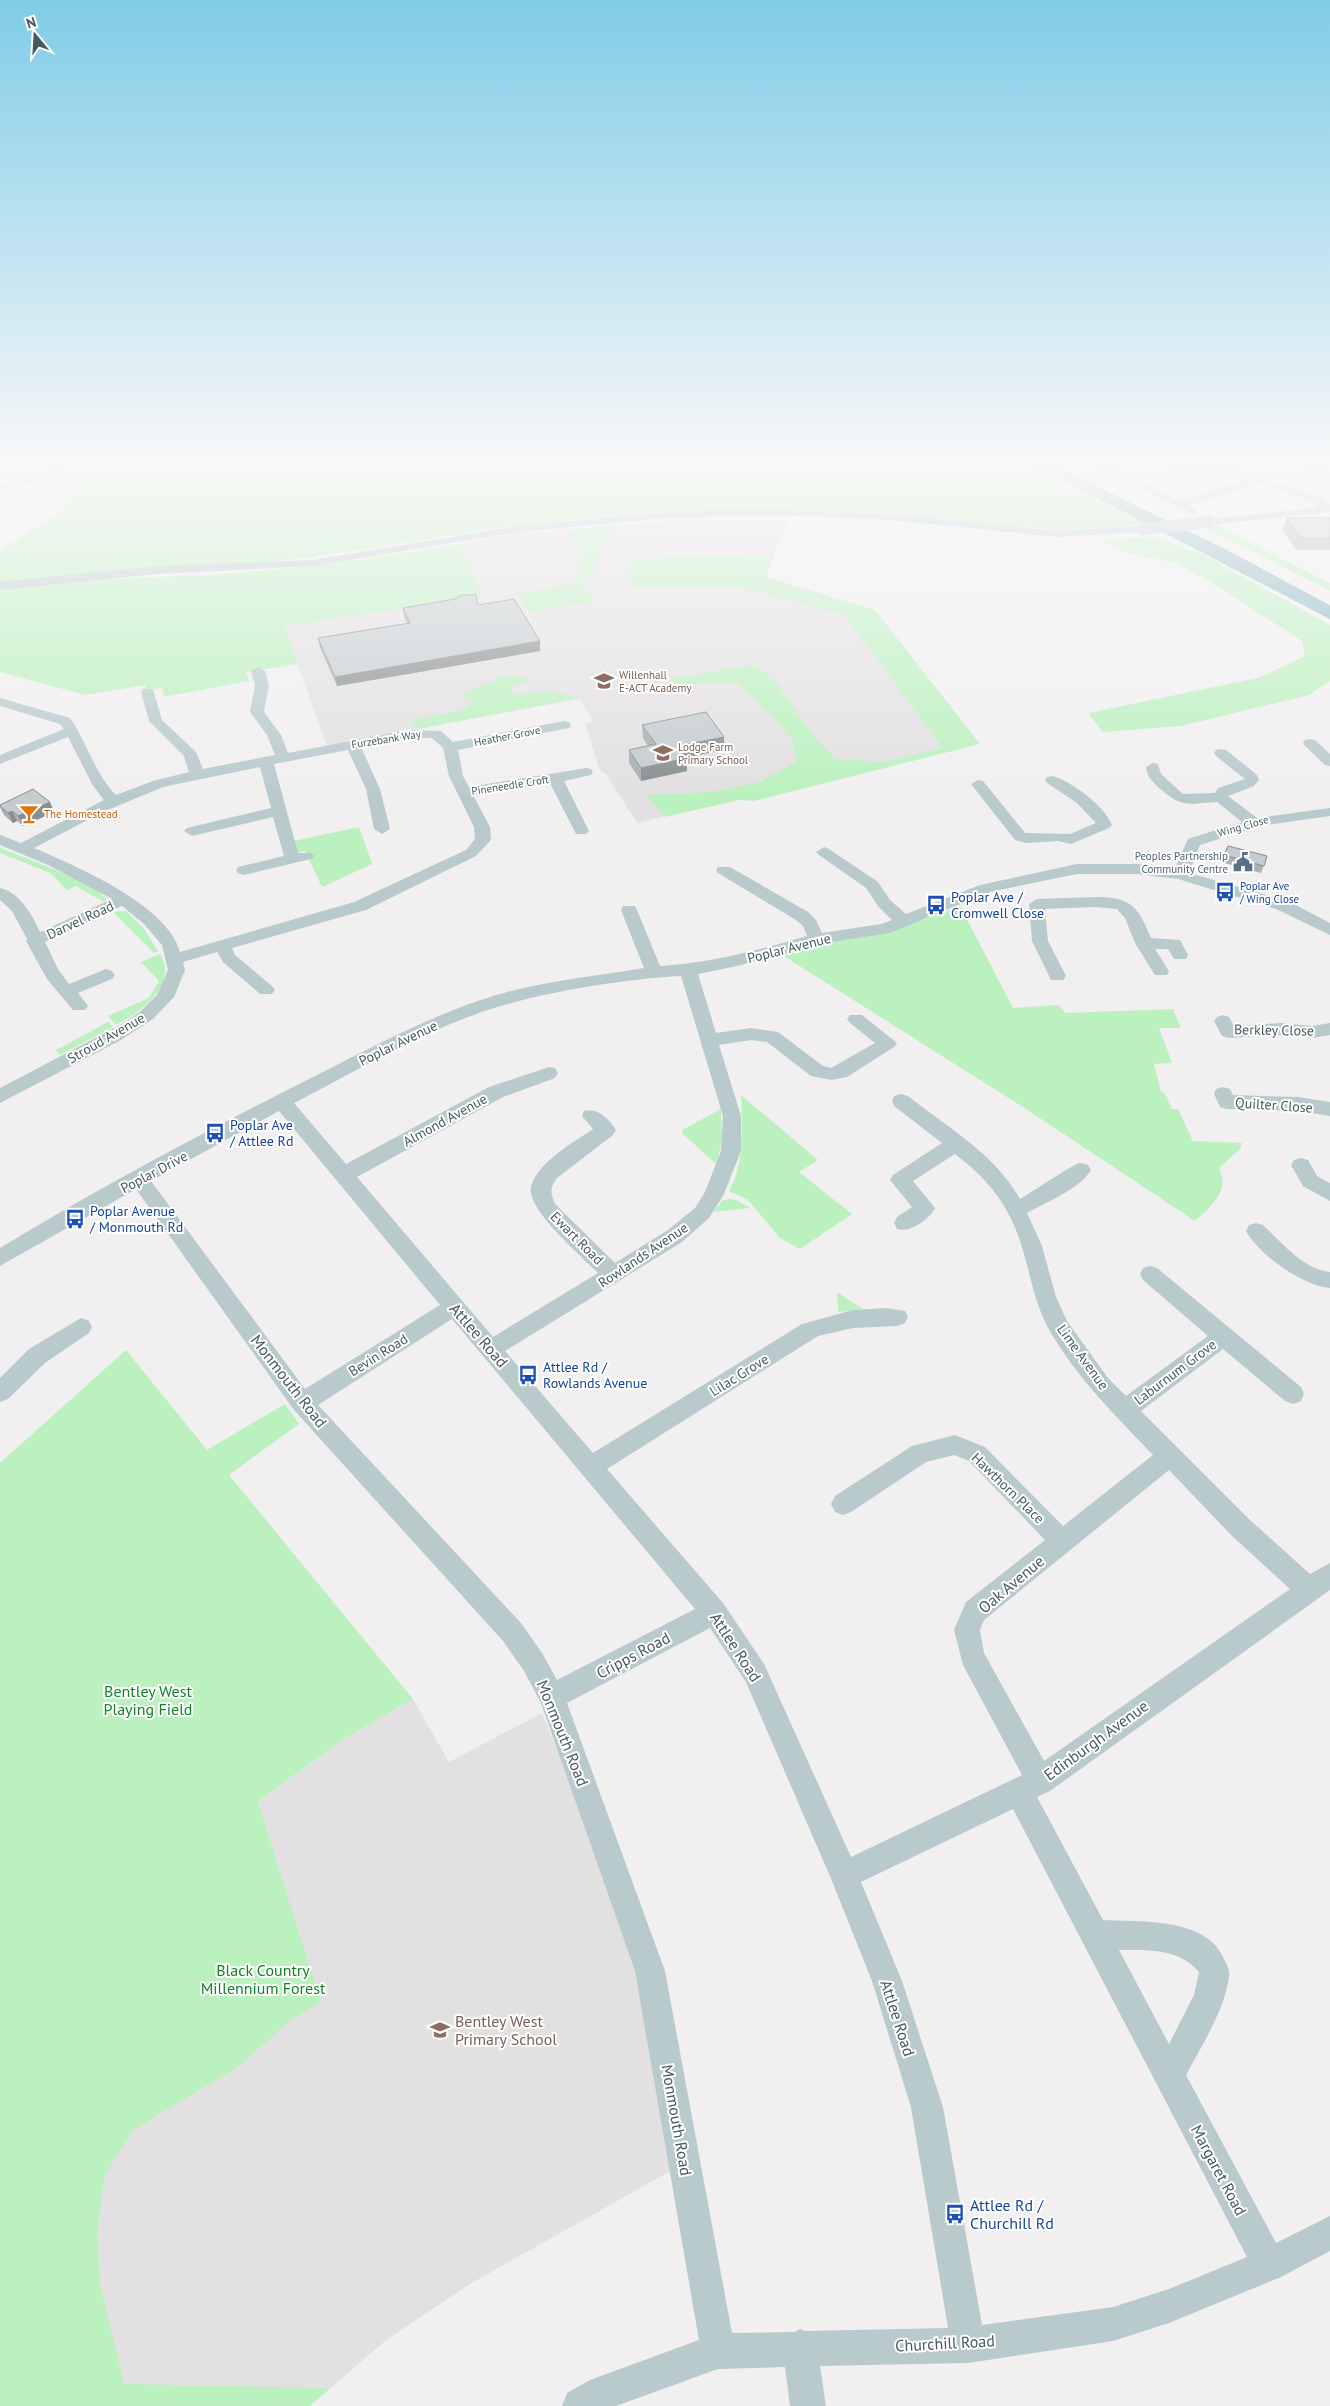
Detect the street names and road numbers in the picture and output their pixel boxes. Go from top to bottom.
street label: Heather Grove [473,723,542,749]
street label: Furzebank Way [350,726,423,751]
street label: Pineneedle Croft [470,772,550,798]
street label: Wing Close [1216,812,1271,840]
street label: Darvel Road [44,897,116,943]
street label: Poplar Avenue [745,929,833,967]
street label: Stroud Avenue [64,1009,148,1067]
street label: Poplar Avenue [356,1016,440,1070]
street label: Berkley Close [1234,1020,1314,1040]
street label: Almond Avenue [400,1089,490,1151]
street label: Quilter Close [1235,1093,1313,1117]
street label: Poplar Drive [117,1147,191,1197]
street label: Ewart Road [547,1208,607,1268]
street label: Rowlands Avenue [595,1218,691,1292]
street label: Attlee Road [446,1299,512,1371]
street label: Lime Avenue [1053,1321,1113,1393]
street label: Bevin Road [345,1330,411,1380]
street label: Monmouth Road [246,1331,332,1431]
street label: Laburnum Grove [1130,1335,1220,1409]
street label: Lilac Grove [706,1350,772,1400]
street label: Hawthorn Place [968,1449,1048,1527]
street label: Oak Avenue [974,1551,1048,1617]
street label: Attlee Road [706,1608,766,1686]
street label: Cripps Road [593,1627,673,1683]
street label: Monmouth Road [533,1677,593,1789]
street label: Edinburgh Avenue [1040,1695,1152,1785]
street label: Attlee Road [876,1977,920,2059]
street label: Monmouth Road [657,2063,697,2177]
street label: Margaret Road [1187,2121,1251,2219]
street label: Churchill Road [895,2330,995,2356]

